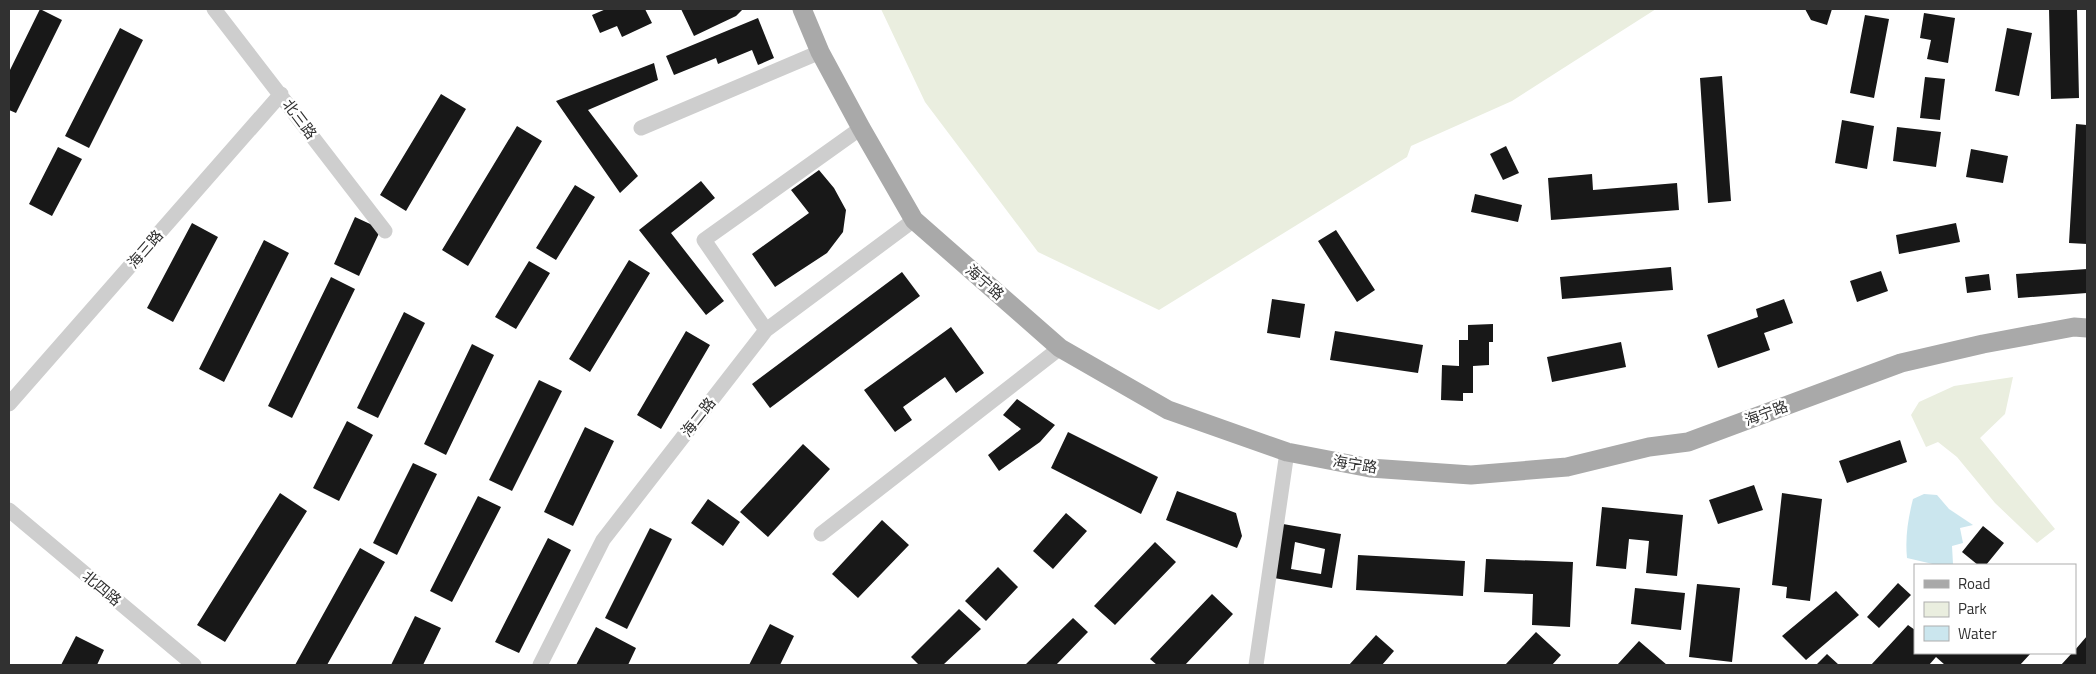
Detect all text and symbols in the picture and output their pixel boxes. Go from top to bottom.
street label: 北三路 [277,94,323,144]
street label: 海三路 [122,224,168,274]
street label: 海宁路 [960,259,1010,305]
street label: 海二路 [675,392,721,442]
street label: 海宁路 [1741,394,1791,432]
street label: 海宁路 [1331,449,1379,479]
legend [1914,564,2076,654]
street label: 北四路 [77,565,127,611]
text: Road [1958,572,1990,595]
text: Park [1958,597,1987,620]
text: Water [1958,622,1997,645]

